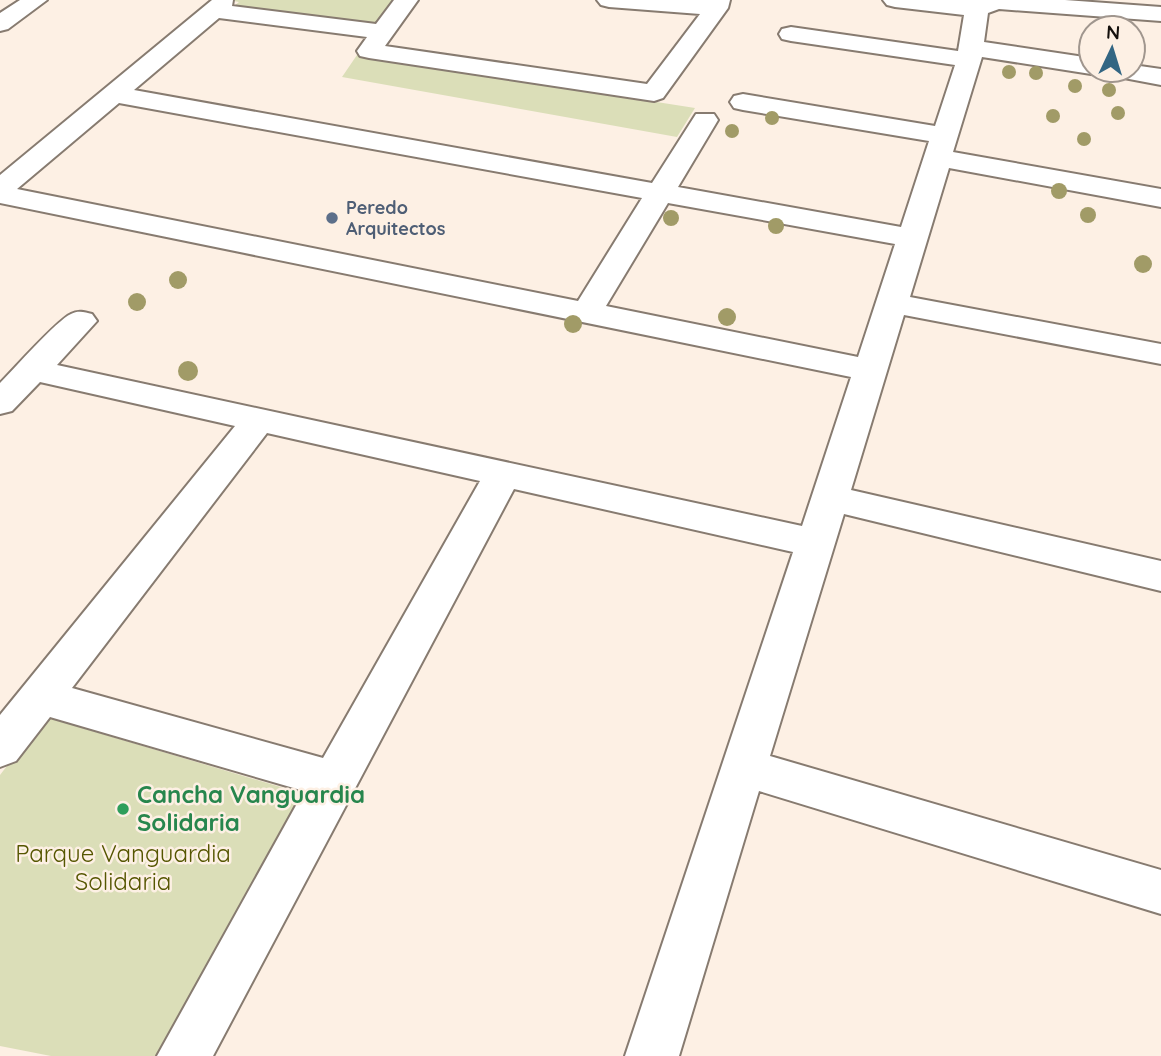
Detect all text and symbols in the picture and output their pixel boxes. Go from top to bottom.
north arrow [1077,14,1147,84]
text: N [1105,20,1121,44]
place label: Peredo Arquitectos [346,196,446,240]
marker: Peredo Arquitectos [324,210,340,226]
place label: Cancha Vanguardia Solidaria [137,779,365,837]
marker: Cancha Vanguardia Solidaria [115,801,131,817]
park label: Parque Vanguardia Solidaria [15,838,231,896]

